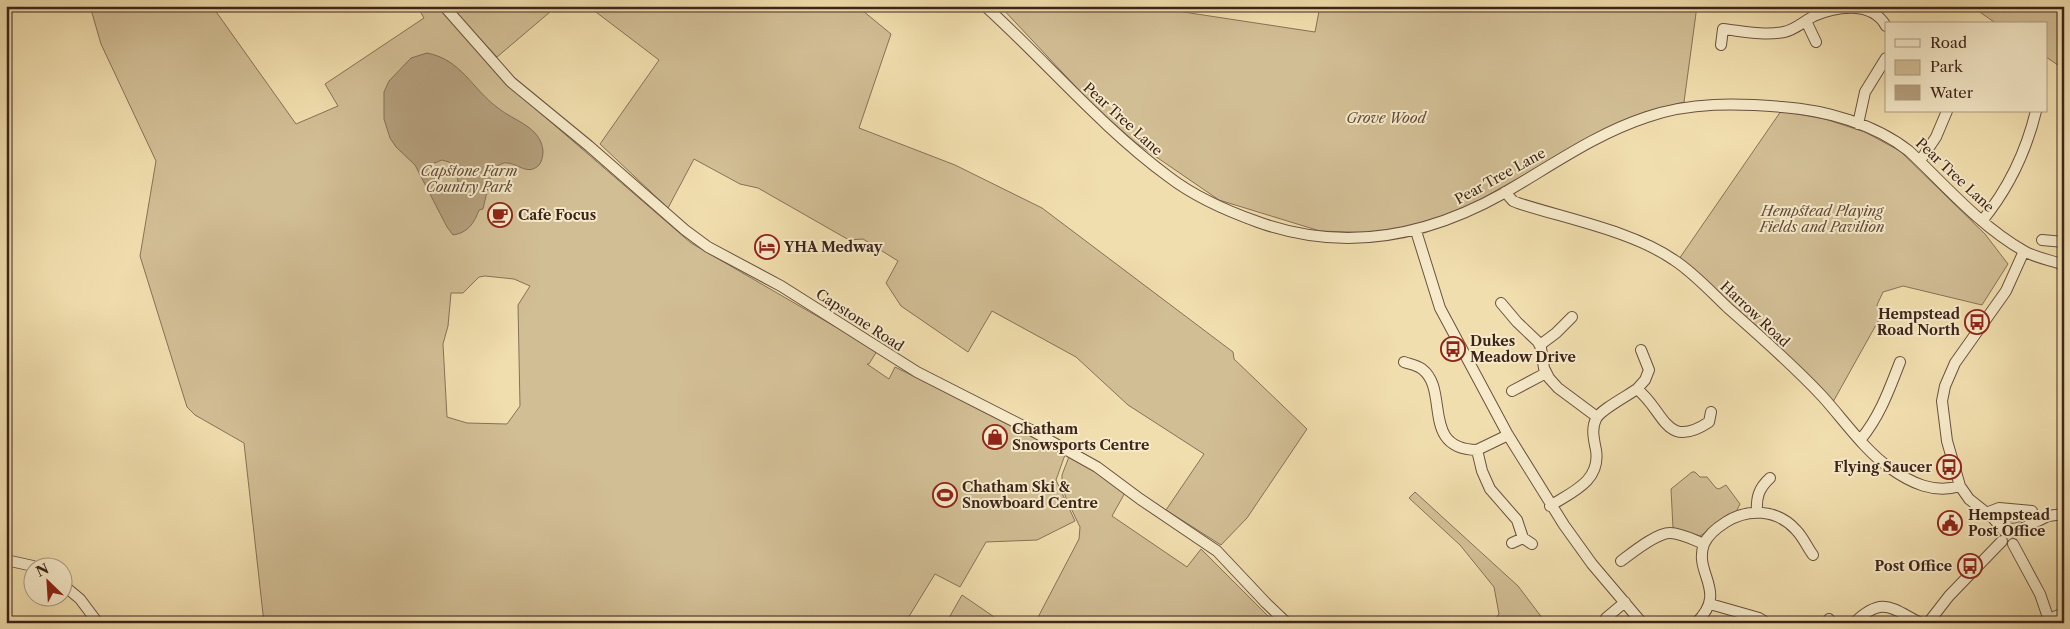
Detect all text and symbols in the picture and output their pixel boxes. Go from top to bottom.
legend [1885,22,2048,112]
text: Road [1930,33,1967,52]
text: Park [1930,57,1964,76]
street label: Pear Tree Lane [1079,79,1167,160]
text: Water [1929,83,1974,102]
park label: Grove Wood [1346,109,1427,127]
street label: Pear Tree Lane [1912,134,1998,216]
street label: Pear Tree Lane [1451,144,1549,208]
park label: Capstone Farm Country Park [421,162,517,196]
cafe icon: Cafe Focus [487,202,513,228]
park label: Hempstead Playing Fields and Pavilion [1759,202,1885,236]
place label: Cafe Focus [518,206,596,224]
hotel icon: YHA Medway [754,234,780,260]
place label: YHA Medway [783,238,883,256]
street label: Harrow Road [1716,277,1794,351]
street label: Capstone Road [813,285,908,355]
place label: Hempstead Road North [1877,305,1961,339]
bus stop icon: Hempstead Road North [1964,309,1990,335]
place label: Dukes Meadow Drive [1470,332,1576,366]
bus stop icon: Dukes Meadow Drive [1440,336,1466,362]
place label: Chatham Snowsports Centre [1012,420,1149,454]
shop icon: Chatham Snowsports Centre [982,424,1008,450]
bus stop icon: Flying Saucer [1936,454,1962,480]
place label: Flying Saucer [1834,458,1932,476]
place label: Chatham Ski & Snowboard Centre [962,478,1098,512]
sports icon: Chatham Ski & Snowboard Centre [932,482,958,508]
place label: Hempstead Post Office [1968,506,2051,540]
public building icon: Hempstead Post Office [1937,510,1963,536]
bus stop icon: Post Office [1957,553,1983,579]
north arrow [22,556,72,606]
place label: Post Office [1875,557,1952,575]
text: N [33,559,52,581]

